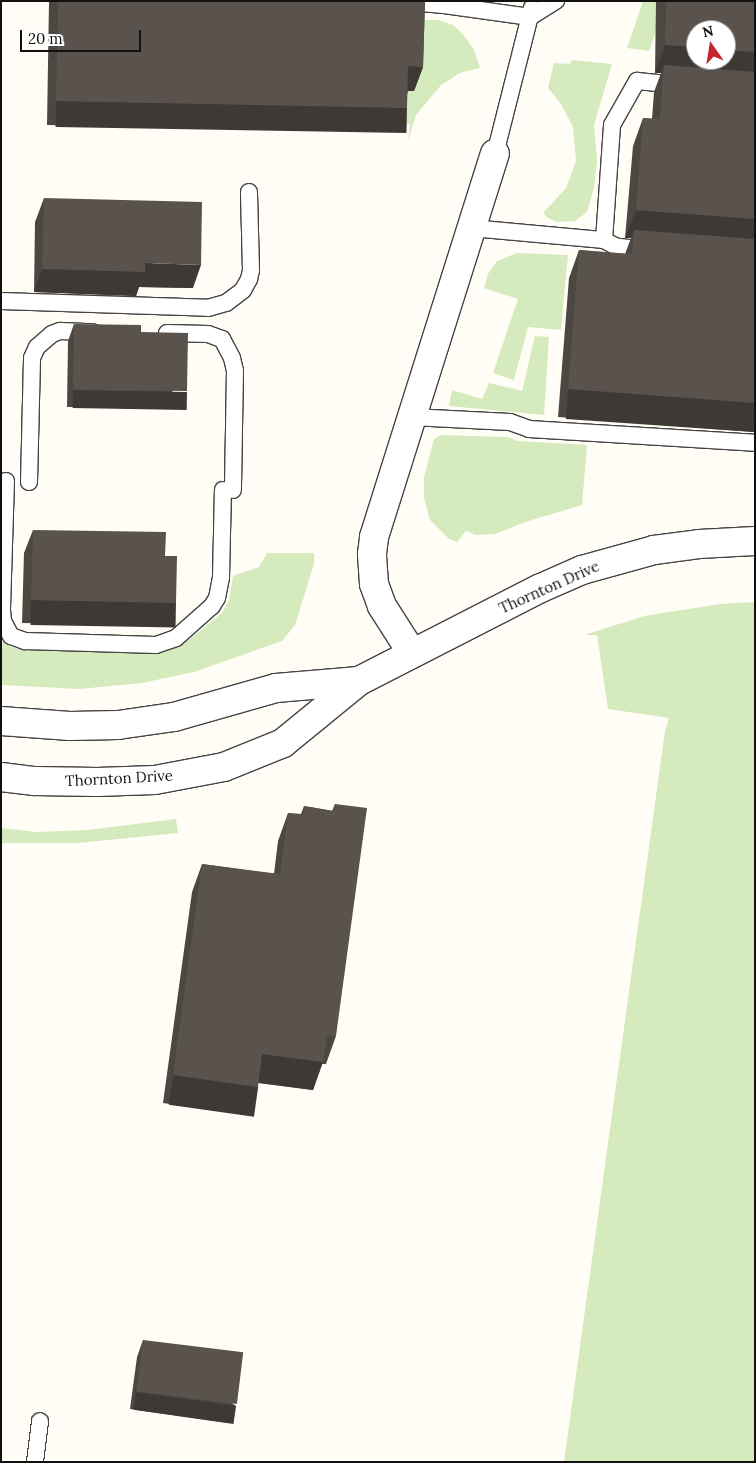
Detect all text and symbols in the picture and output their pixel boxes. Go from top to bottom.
scale bar [22,20,144,52]
north arrow [686,20,736,70]
text: N [701,21,715,41]
text: 20 m [28,29,63,48]
street label: Thornton Drive [496,557,602,617]
street label: Thornton Drive [65,766,173,790]

